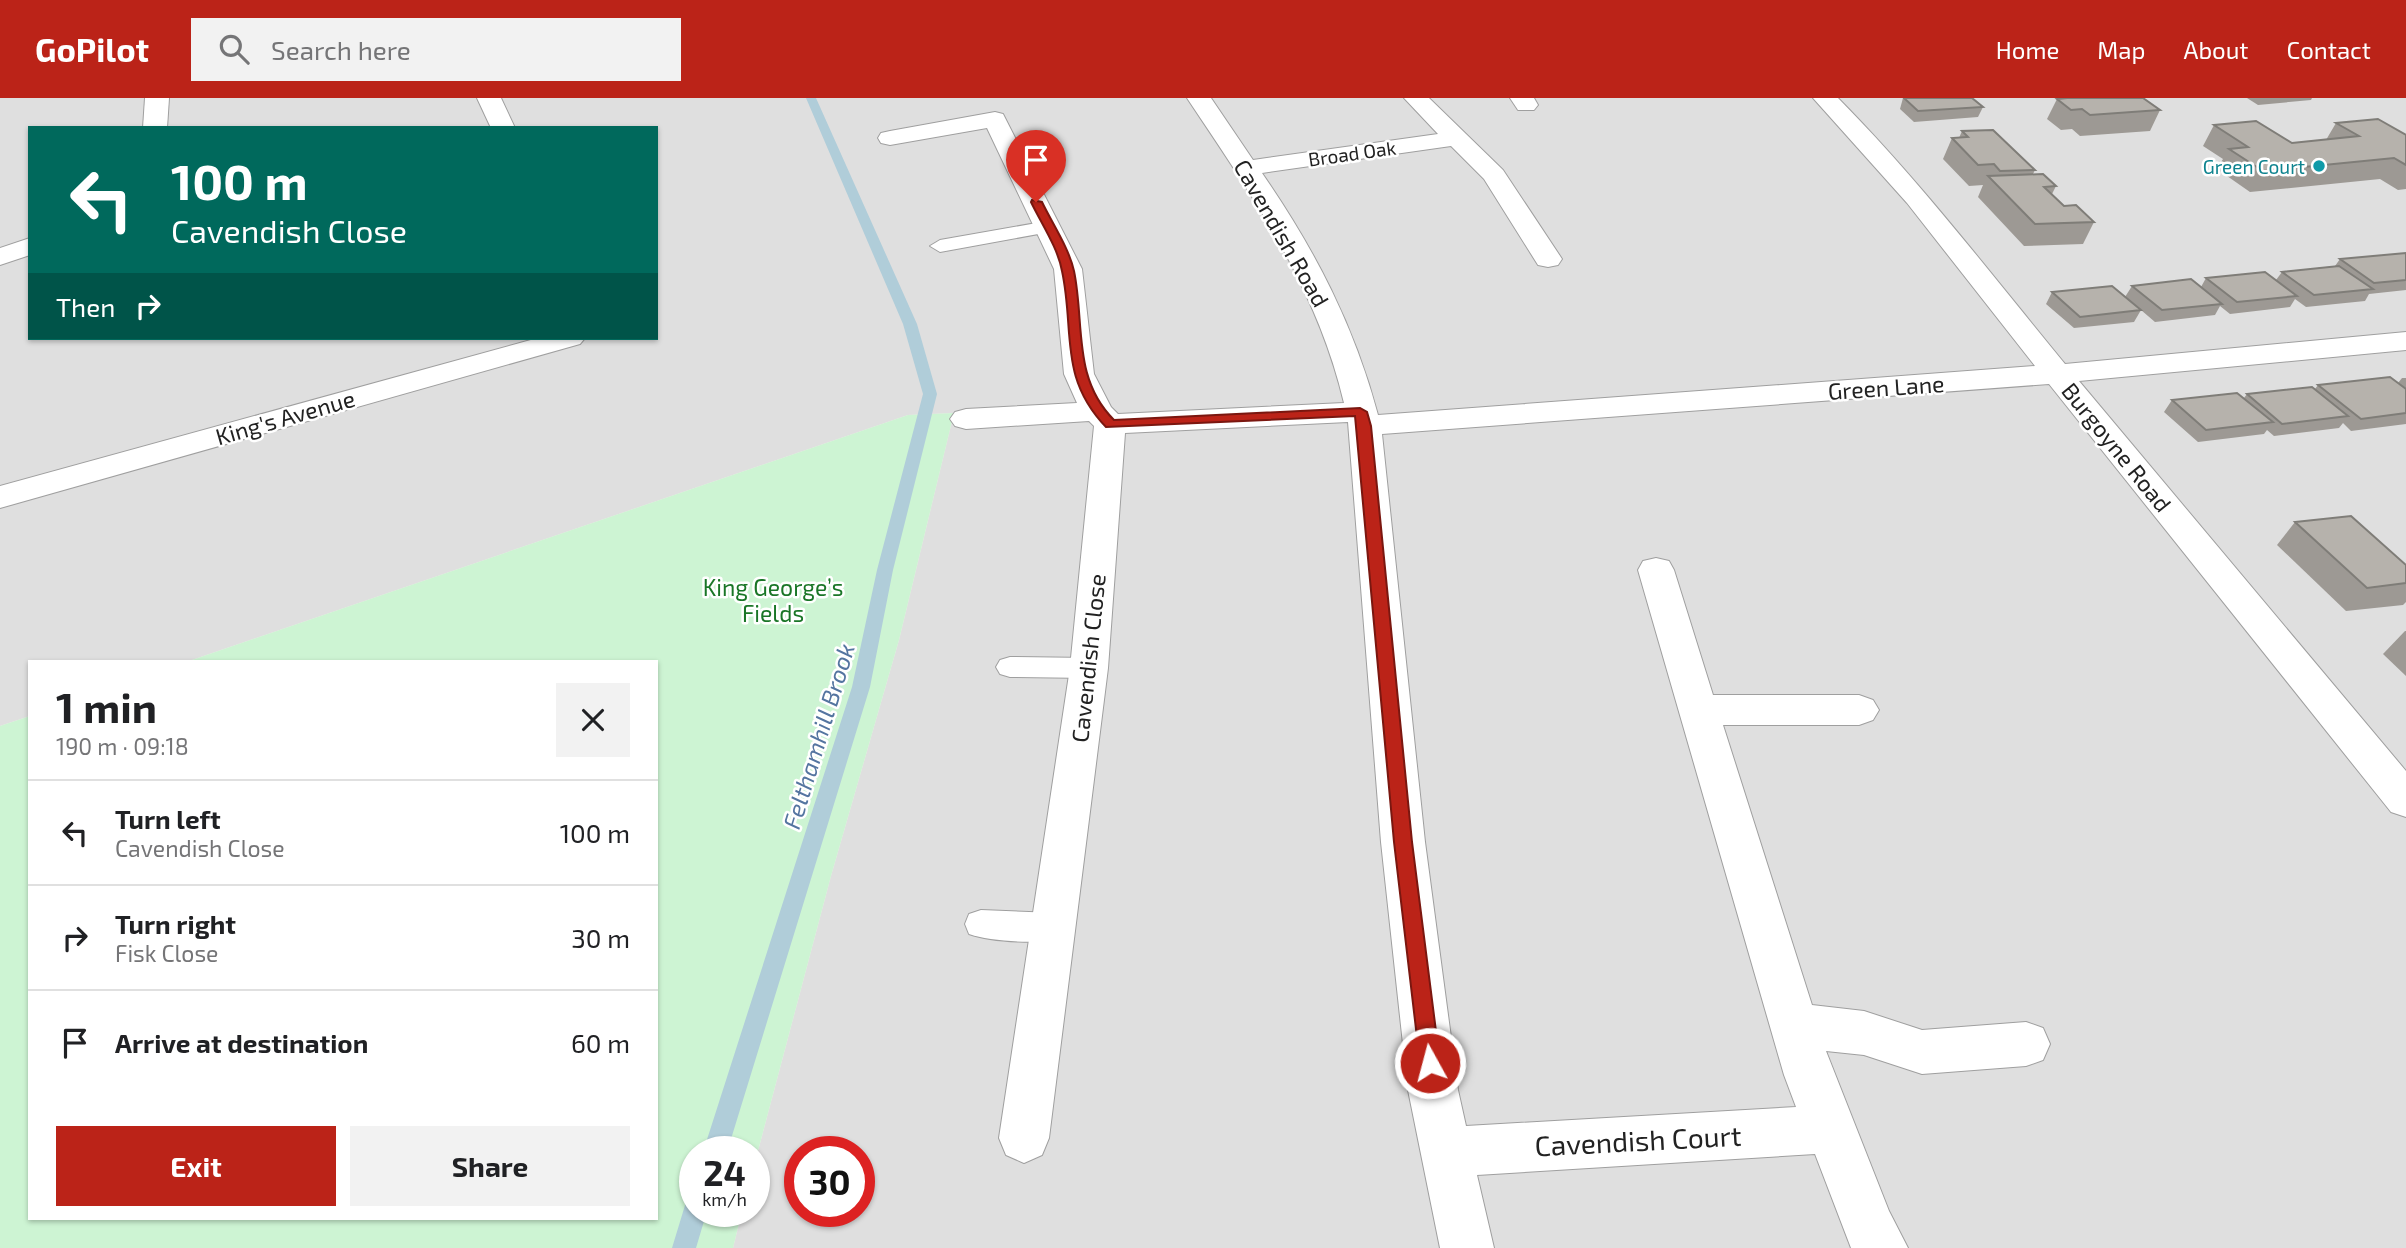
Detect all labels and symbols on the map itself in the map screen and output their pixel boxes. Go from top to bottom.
pin [1006,130,1066,202]
street label: Broad Oak [1307,135,1398,171]
street label: Cavendish Road [1228,154,1336,312]
place label: Green Court [2203,155,2305,178]
marker: Green Court [2311,158,2327,174]
street label: Green Lane [1827,369,1945,405]
street label: Burgoyne Road [2056,377,2178,517]
street label: King's Avenue [212,384,358,450]
street label: Cavendish Close [1065,572,1111,744]
park label: King George’s Fields [703,573,843,627]
water label: Felthamhill Brook [776,640,860,832]
position arrow [1393,1026,1467,1100]
street label: Cavendish Court [1534,1118,1742,1162]
speed limit sign: 30 [784,1136,875,1227]

